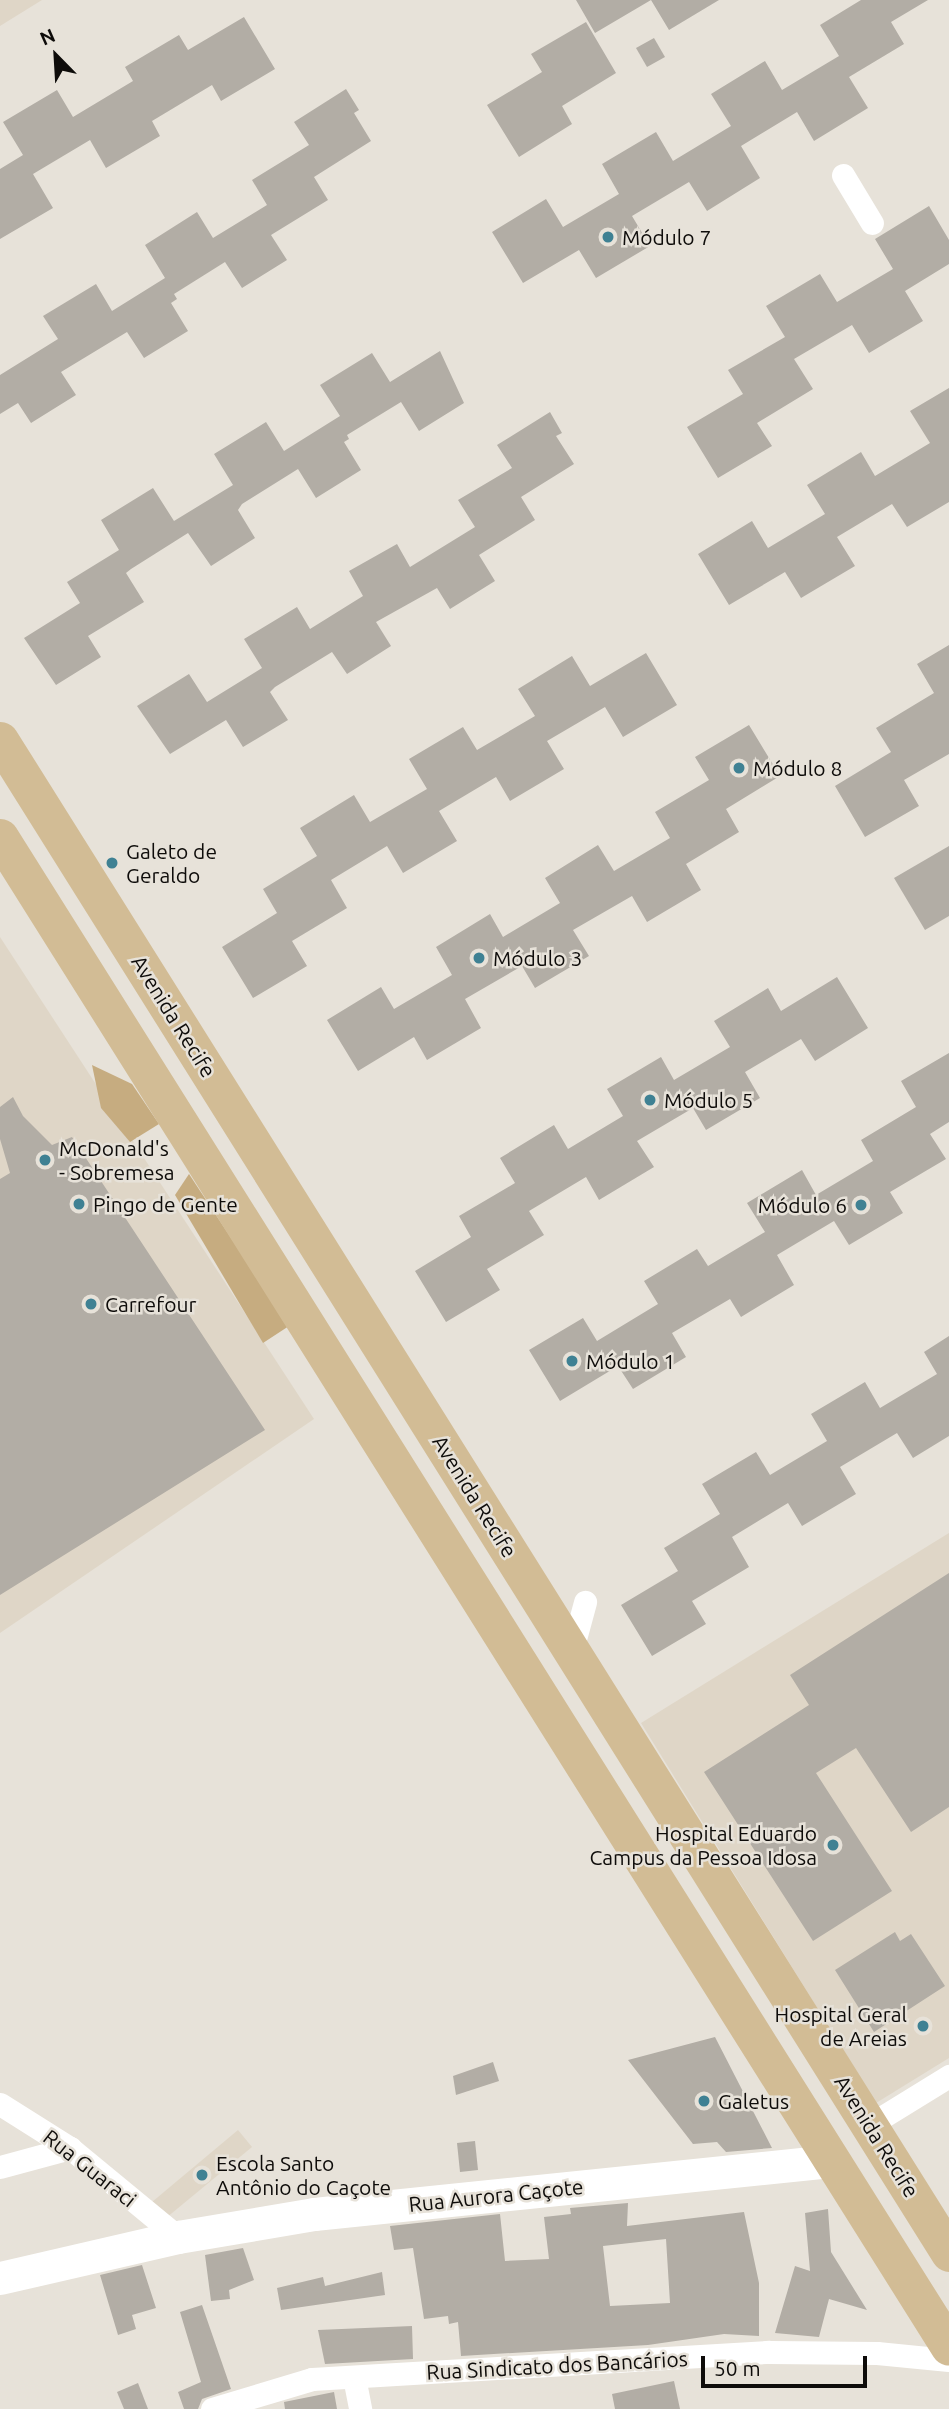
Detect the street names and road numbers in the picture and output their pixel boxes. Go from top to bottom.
street label: Avenida Recife [126,950,222,1082]
street label: Avenida Recife [427,1430,523,1562]
street label: Avenida Recife [829,2070,925,2202]
street label: Rua Guaraci [39,2124,141,2212]
street label: Rua Aurora Caçote [407,2173,585,2217]
street label: Rua Sindicato dos Bancários [426,2346,688,2384]

